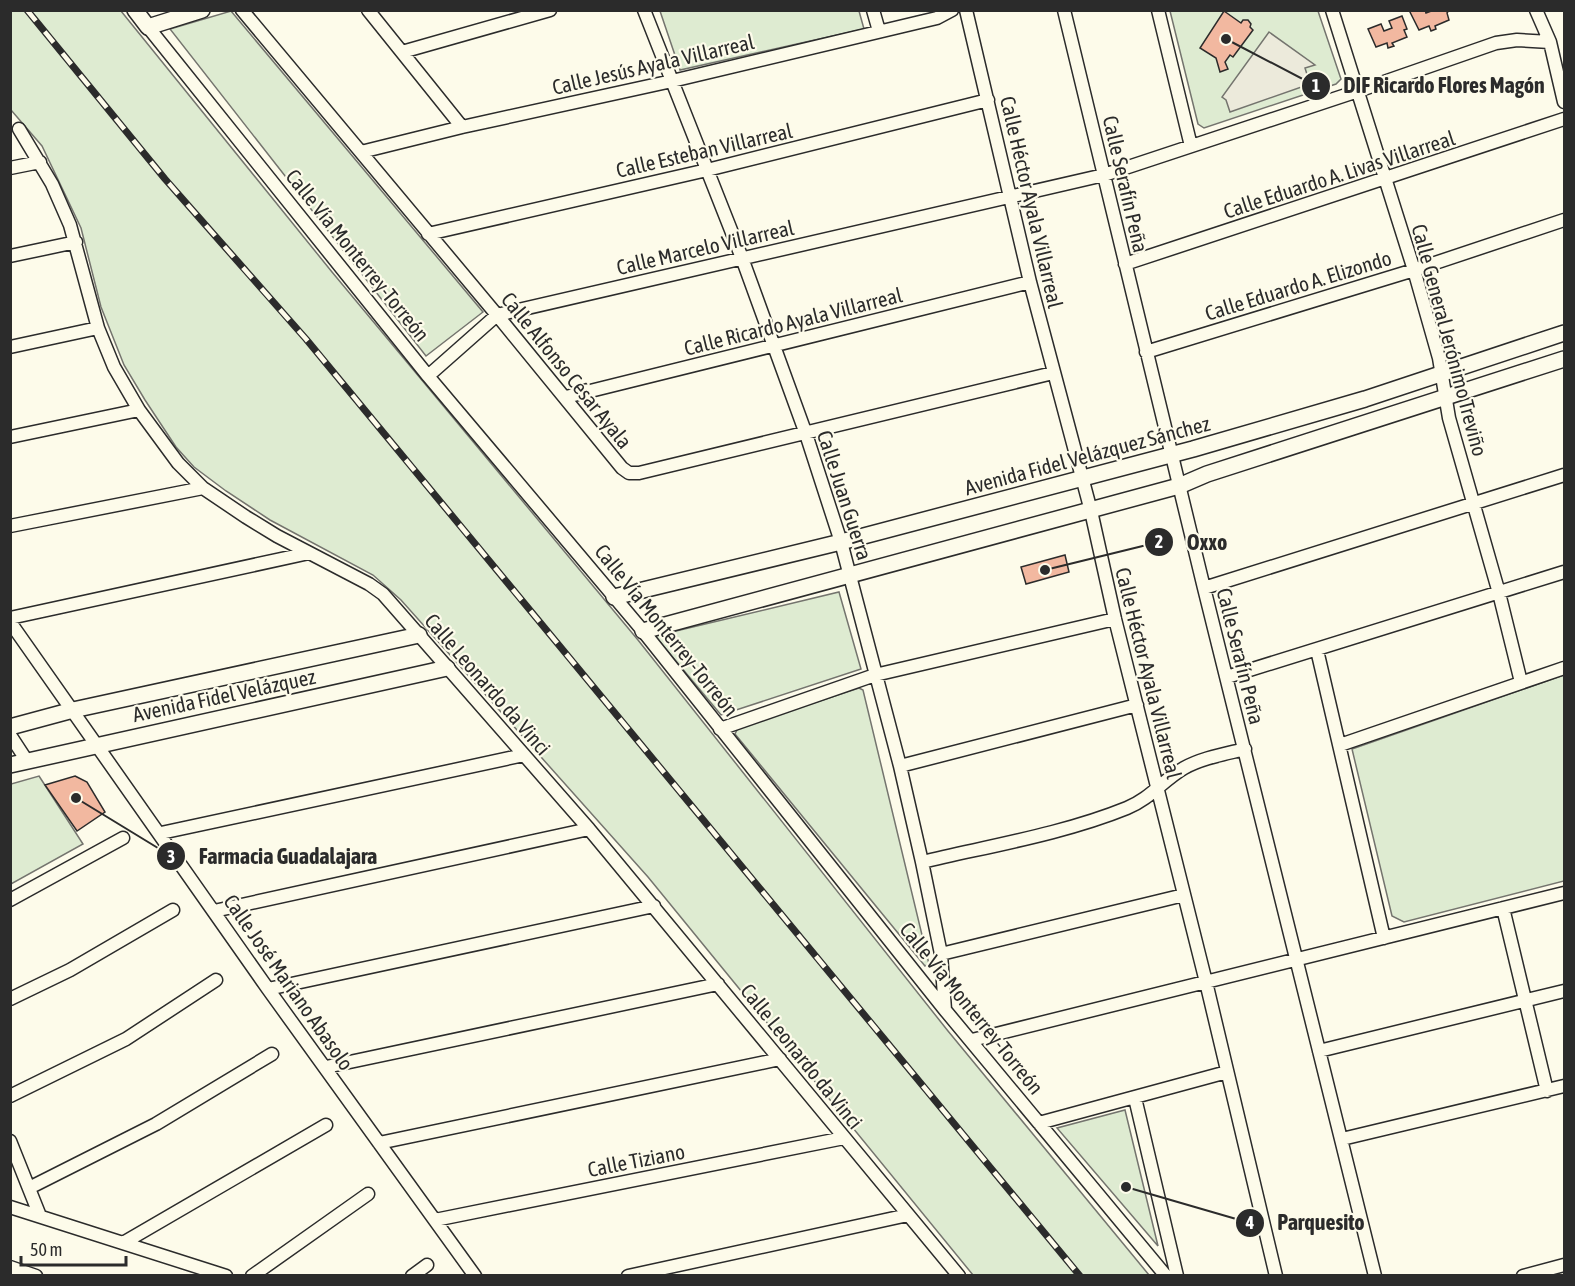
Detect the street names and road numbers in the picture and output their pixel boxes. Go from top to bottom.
street label: Calle Jesús Ayala Villarreal [550,29,757,99]
street label: Calle Héctor Ayala Villarreal [996,94,1068,311]
street label: Calle Serafín Peña [1099,113,1153,255]
street label: Calle Esteban Villarreal [613,118,795,182]
street label: Calle Eduardo A. Livas Villarreal [1220,125,1458,223]
street label: Calle Vía Monterrey-Torreón [281,164,435,346]
street label: Calle Marcelo Villarreal [614,215,796,279]
street label: Calle General Jerónimo Treviño [1407,221,1493,459]
street label: Calle Eduardo A. Elizondo [1202,245,1394,325]
street label: Calle Ricardo Ayala Villarreal [681,282,905,360]
street label: Calle Alfonso César Ayala [497,287,637,453]
street label: Avenida Fidel Velázquez Sánchez [962,411,1213,499]
street label: Calle Juan Guerra [813,427,877,563]
street label: Calle Vía Monterrey-Torreón [590,539,744,721]
street label: Calle Héctor Ayala Villarreal [1111,565,1187,781]
street label: Calle Serafín Peña [1212,585,1270,727]
street label: Calle Leonardo da Vinci [420,608,556,760]
street label: Avenida Fidel Velázquez [130,664,318,726]
street label: Calle José Mariano Abasolo [219,889,359,1075]
street label: Calle Vía Monterrey-Torreón [895,917,1049,1099]
street label: Calle Leonardo da Vinci [736,979,868,1133]
street label: Calle Tiziano [585,1139,687,1181]

